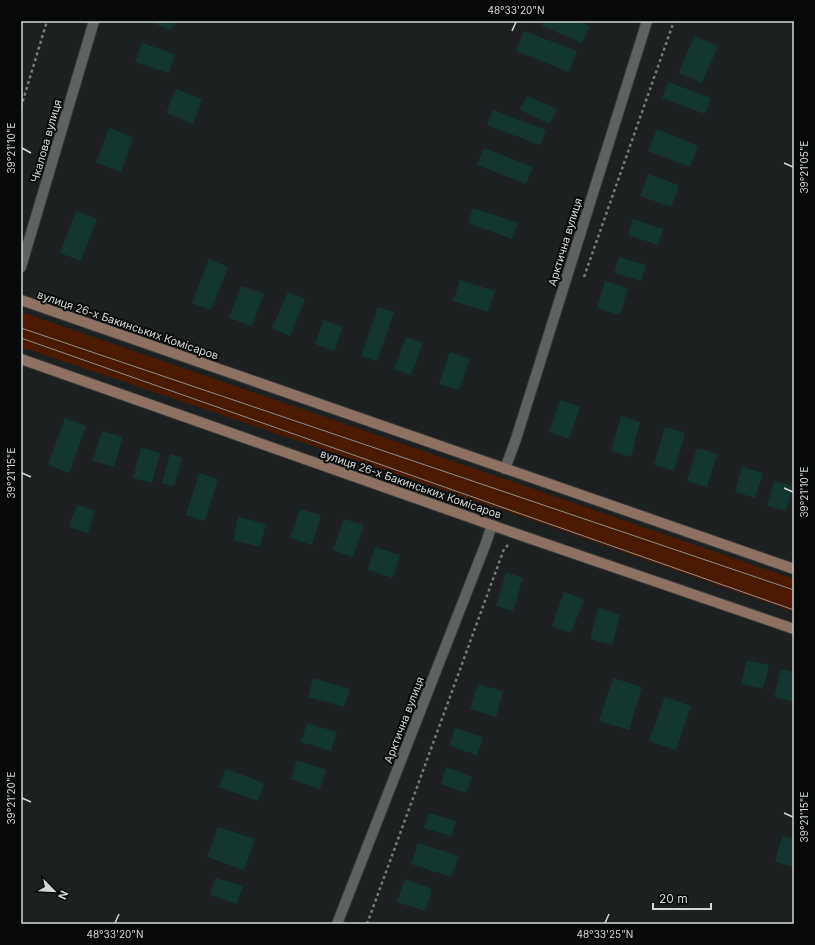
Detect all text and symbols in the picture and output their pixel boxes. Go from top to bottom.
text: 48°33'20"N [487,4,545,16]
street label: Чкалова вулиця [27,98,65,184]
text: 39°21'10"E [5,122,17,174]
text: 39°21'05"E [798,140,810,194]
street label: Арктична вулиця [545,196,585,288]
street label: вулиця 26-х Бакинських Комісаров [35,287,221,363]
street label: вулиця 26-х Бакинських Комісаров [318,446,504,522]
text: 39°21'15"E [5,448,17,498]
text: 39°21'10"E [798,466,810,518]
street label: Арктична вулиця [381,675,427,765]
text: 39°21'20"E [5,771,17,825]
text: 39°21'15"E [798,792,810,842]
north arrow [34,871,74,911]
scale bar [653,885,711,911]
text: N [55,888,71,902]
text: 20 m [659,891,688,906]
text: 48°33'20"N [86,928,144,940]
text: 48°33'25"N [577,928,633,940]

